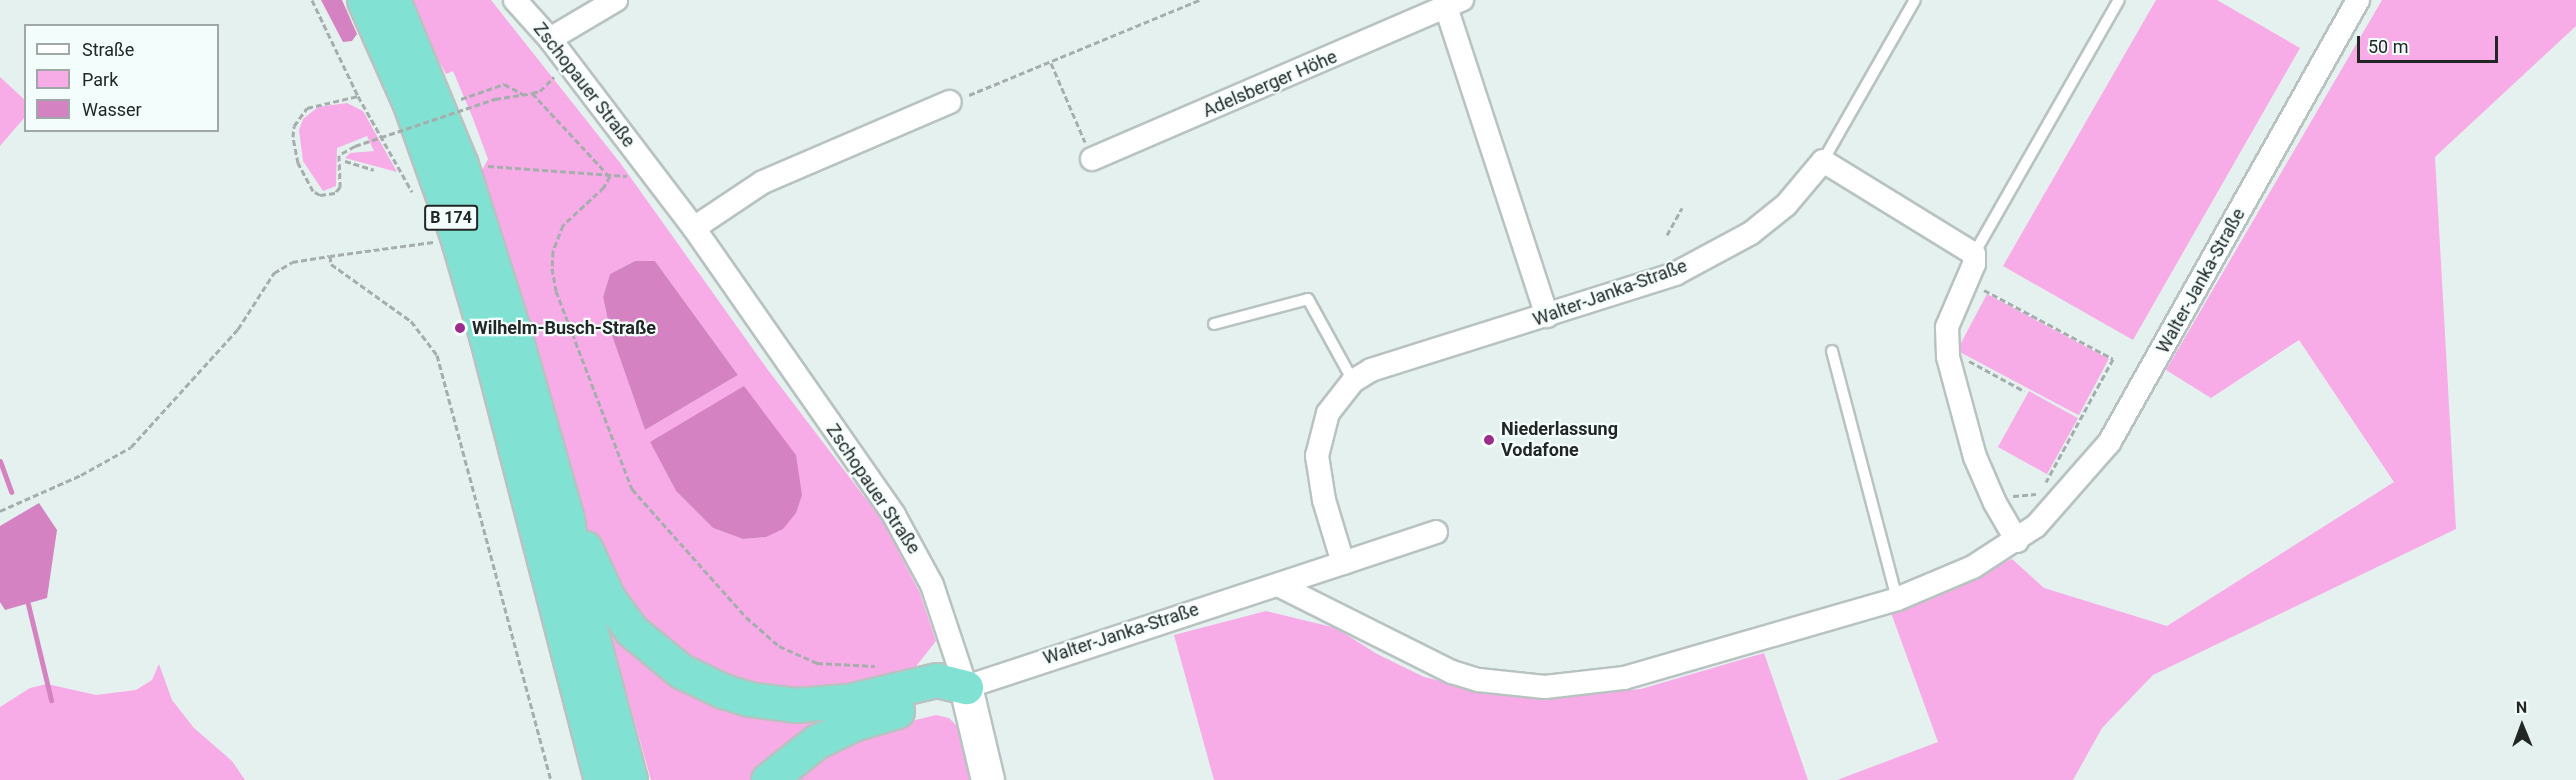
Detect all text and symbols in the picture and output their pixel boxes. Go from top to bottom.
street label: Zschopauer Straße [529,18,639,152]
legend [24,24,219,132]
scale bar [2360,24,2501,62]
text: 50 m [2368,36,2408,57]
text: Straße [82,39,134,60]
street label: Adelsberger Höhe [1200,46,1340,122]
text: Park [82,69,118,90]
text: Wasser [82,99,142,120]
road number: B 174 [424,205,478,231]
street label: Walter-Janka-Straße [2152,205,2250,357]
street label: Walter-Janka-Straße [1530,255,1690,331]
place label: Wilhelm-Busch-Straße [472,317,656,339]
marker: Wilhelm-Busch-Straße [453,321,467,335]
place label: Niederlassung Vodafone [1501,419,1618,462]
street label: Zschopauer Straße [822,420,924,558]
marker: Niederlassung Vodafone [1482,433,1496,447]
street label: Walter-Janka-Straße [1040,599,1202,669]
north arrow [2492,696,2552,756]
text: N [2516,698,2527,717]

